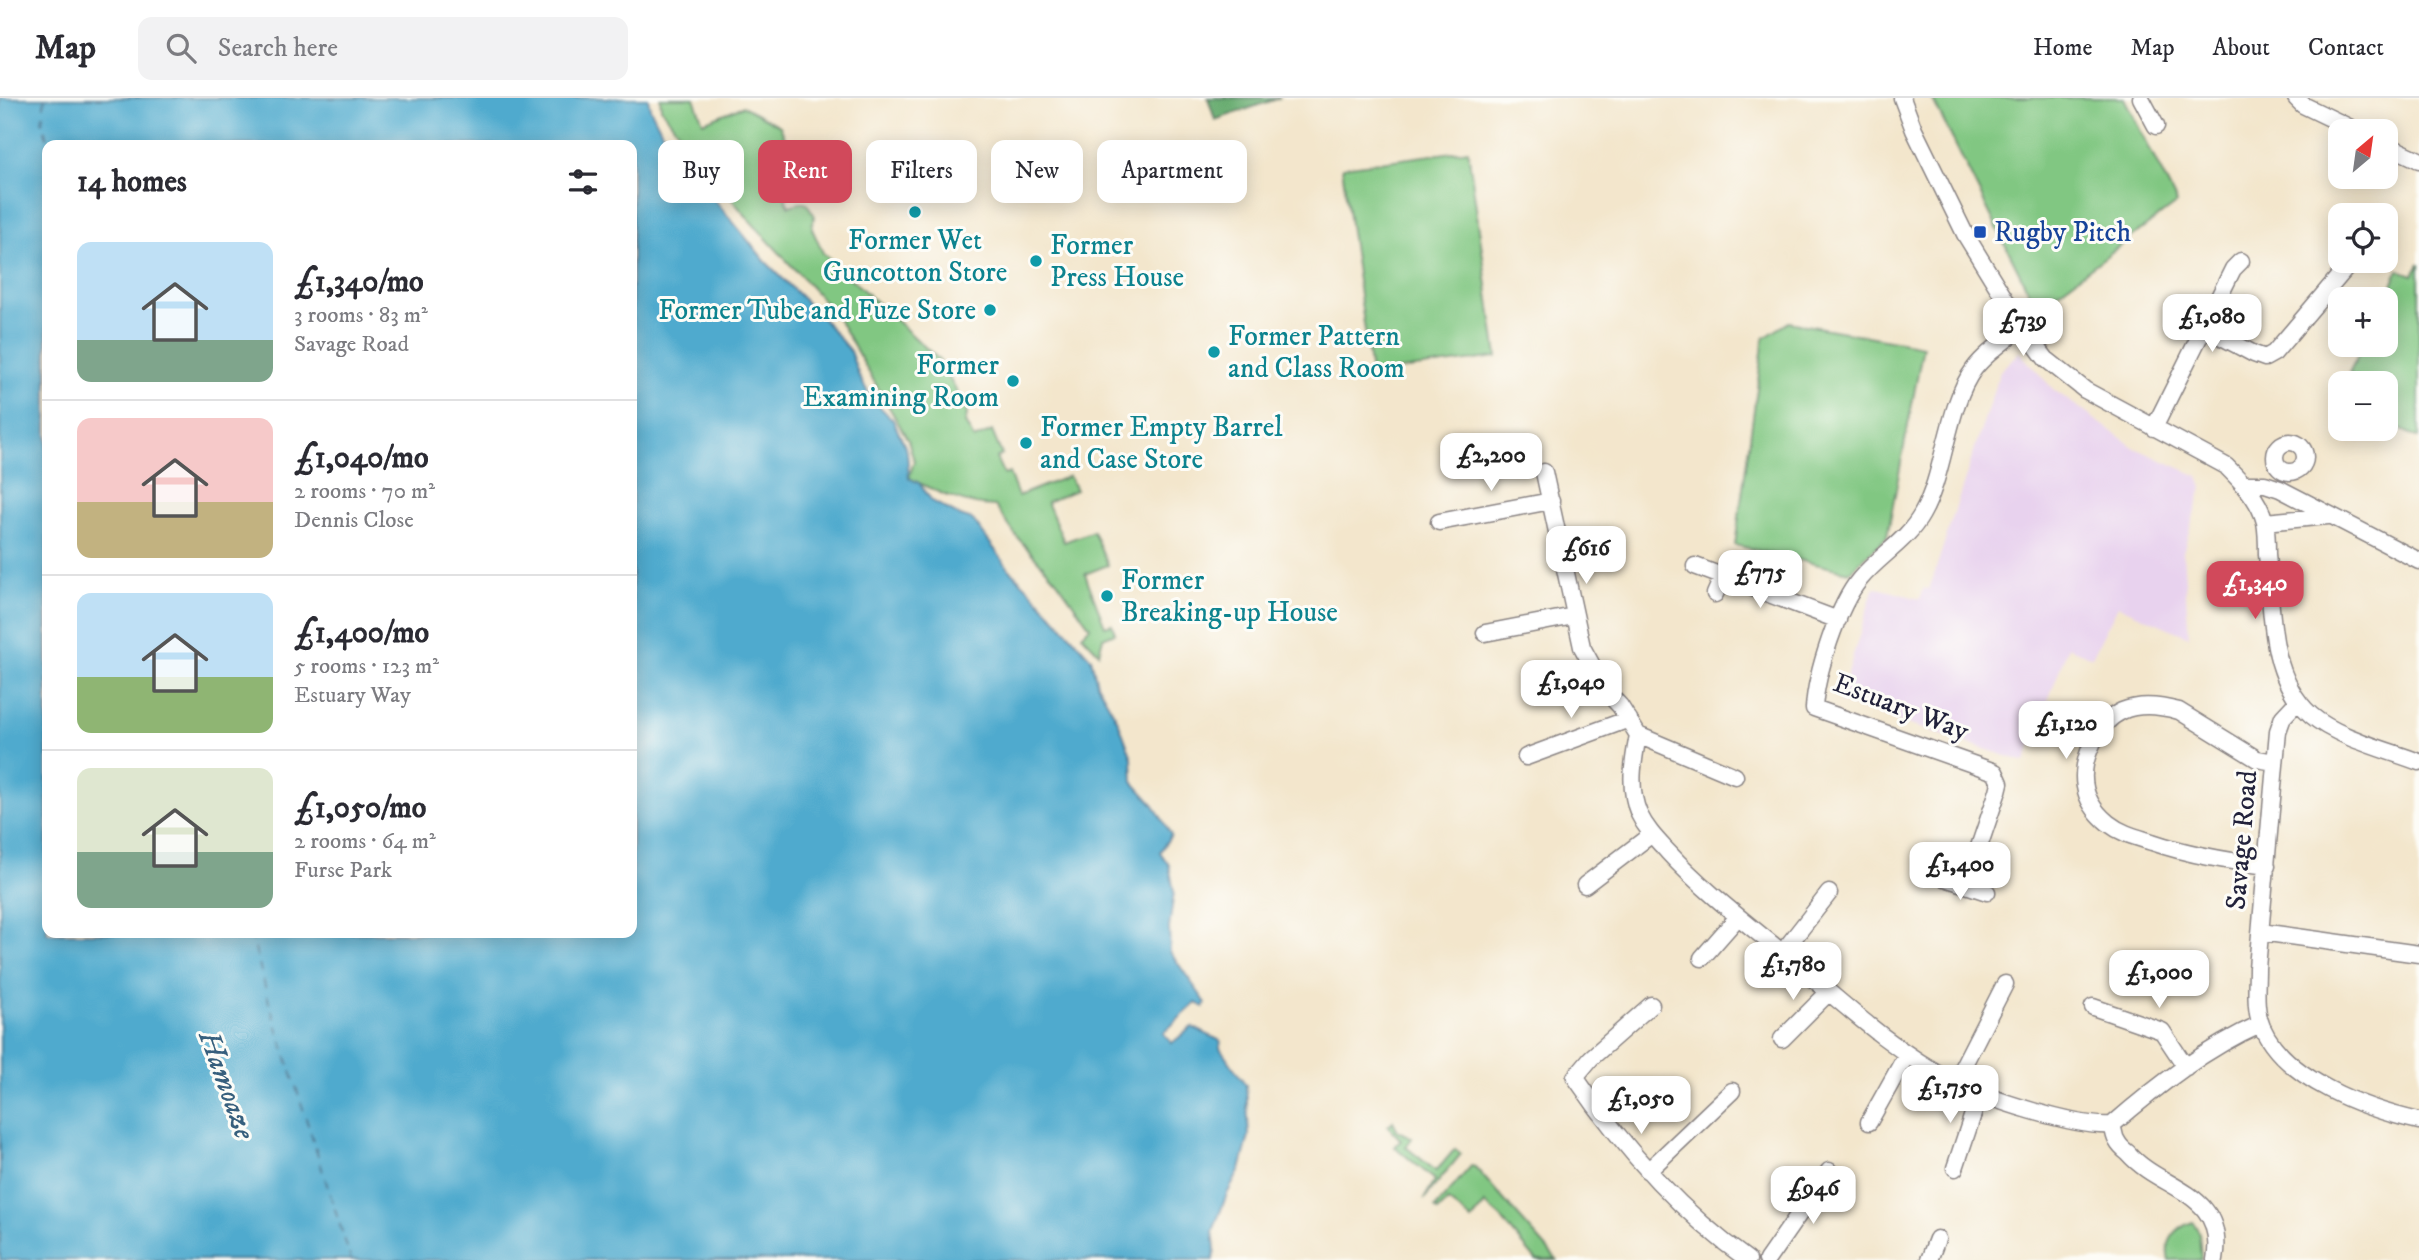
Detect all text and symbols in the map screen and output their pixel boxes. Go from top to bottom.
search box [138,17,628,80]
text: Map [35,28,96,69]
icon: search [162,29,200,67]
text: Search here [218,32,338,65]
text: Home [2033,33,2092,63]
text: Map [2130,33,2175,63]
text: About [2213,33,2270,63]
text: Contact [2308,33,2384,63]
north arrow [2328,119,2398,189]
map controls [2328,119,2398,441]
chip: Buy [658,140,744,203]
chip: Rent [758,140,852,203]
chip: Filters [866,140,977,203]
chip: New [991,140,1083,203]
chip: Apartment [1097,140,1247,203]
icon: filters [564,163,602,201]
text: 14 homes [77,164,187,201]
button: locate [2328,203,2398,273]
marker: Former Wet Guncotton Store [907,204,923,220]
place label: Rugby Pitch [1994,215,2132,250]
place label: Former Wet Guncotton Store [823,223,1007,290]
marker: Rugby Pitch [1972,224,1988,240]
place label: Former Press House [1050,228,1184,295]
marker: Former Press House [1028,253,1044,269]
text: £1,340/mo [294,264,424,301]
icon: home [133,270,217,354]
button: + [2328,287,2398,357]
place label: Former Tube and Fuze Store [658,293,976,328]
pin: £1,080 [2155,294,2269,354]
pin: £739 [1982,299,2064,358]
text: 3 rooms · 83 m² [294,301,428,330]
marker: Former Tube and Fuze Store [982,302,998,318]
text: £1,080 [2179,302,2245,331]
text: £739 [1999,306,2047,335]
place label: Former Pattern and Class Room [1228,319,1405,386]
text: Savage Road [294,330,409,359]
marker: Former Pattern and Class Room [1206,344,1222,360]
place label: Former Examining Room [802,348,1000,415]
button: − [2328,371,2398,441]
marker: Former Examining Room [1005,373,1021,389]
place label: Former Empty Barrel and Case Store [1040,410,1283,477]
pin: £2,200 [1434,434,1548,493]
marker: Former Empty Barrel and Case Store [1018,435,1034,451]
text: £1,040/mo [294,440,429,477]
text: £2,200 [1456,441,1526,470]
icon: home [133,446,217,530]
text: 2 rooms · 70 m² [294,477,435,506]
text: Dennis Close [294,506,414,535]
pin: £616 [1545,526,1627,586]
text: £616 [1562,534,1610,563]
pin: £775 [1719,550,1801,610]
text: £775 [1734,558,1786,587]
pin: £1,340 [2198,561,2312,621]
place label: Former Breaking-up House [1121,563,1338,630]
text: £1,340 [2223,569,2287,598]
marker: Former Breaking-up House [1099,588,1115,604]
text: £1,400/mo [294,615,429,652]
icon: home [133,621,217,705]
text: 5 rooms · 123 m² [294,652,439,681]
pin: £1,040 [1514,660,1628,720]
street label: Estuary Way [1828,665,1974,749]
text: £1,040 [1537,668,1605,697]
text: Estuary Way [294,681,411,710]
pin: £1,120 [2009,702,2123,761]
text: £1,120 [2035,709,2097,738]
street label: Savage Road [2218,769,2266,911]
text: £1,050/mo [294,790,426,827]
icon: home [133,796,217,880]
text: 2 rooms · 64 m² [294,827,436,856]
pin: £1,400 [1903,842,2017,902]
text: £1,400 [1926,850,1995,879]
text: Furse Park [294,856,392,885]
pin: £1,780 [1736,942,1850,1002]
text: £1,780 [1760,950,1826,979]
pin: £1,000 [2102,950,2216,1010]
text: £1,000 [2125,958,2193,987]
water label: Hamoaze [189,1025,263,1145]
pin: £1,750 [1893,1066,2007,1125]
text: £1,750 [1918,1073,1982,1102]
pin: £1,050 [1584,1076,1698,1136]
text: £1,050 [1608,1084,1674,1113]
pin: £946 [1772,1166,1854,1226]
text: £946 [1787,1174,1839,1203]

